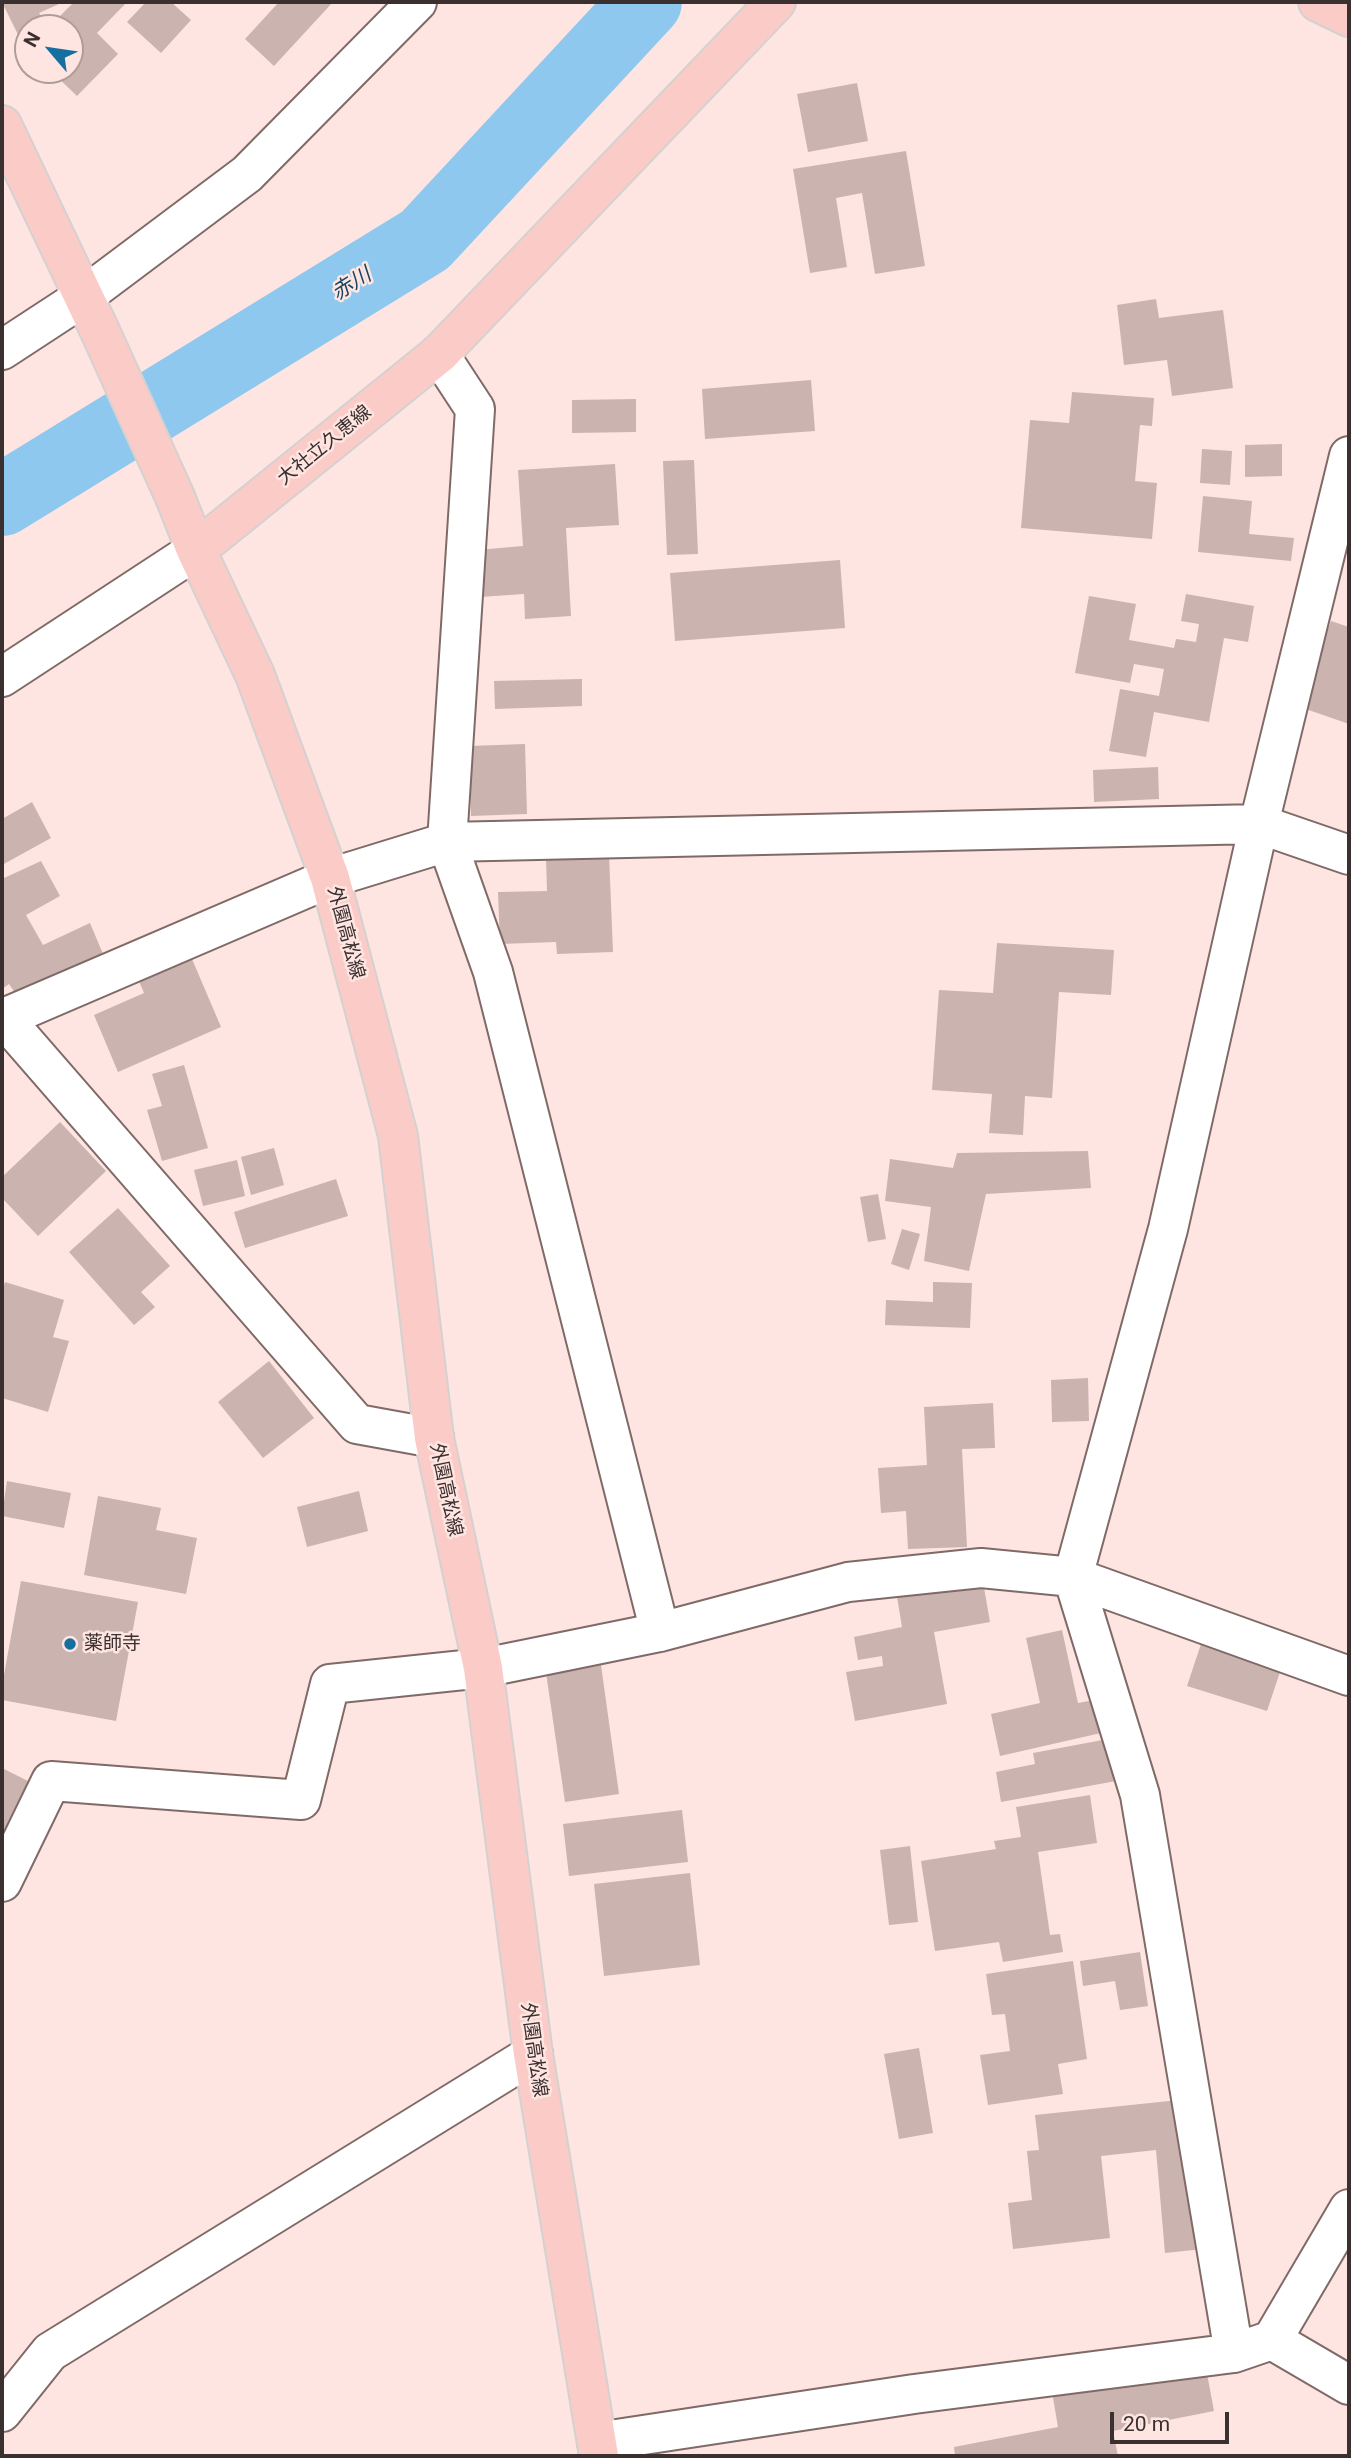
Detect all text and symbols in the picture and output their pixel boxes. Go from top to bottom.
north arrow [14,14,84,84]
text: N [19,28,45,51]
water label: 赤川 [328,263,376,307]
street label: 大社立久恵線 [274,401,376,491]
street label: 外園高松線 [322,884,368,982]
street label: 外園高松線 [424,1441,466,1539]
place label: 薬師寺 [84,1633,141,1655]
marker: 薬師寺 [62,1636,78,1652]
street label: 外園高松線 [515,2001,551,2099]
scale bar [1113,2398,1232,2442]
text: 20 m [1123,2412,1170,2436]

